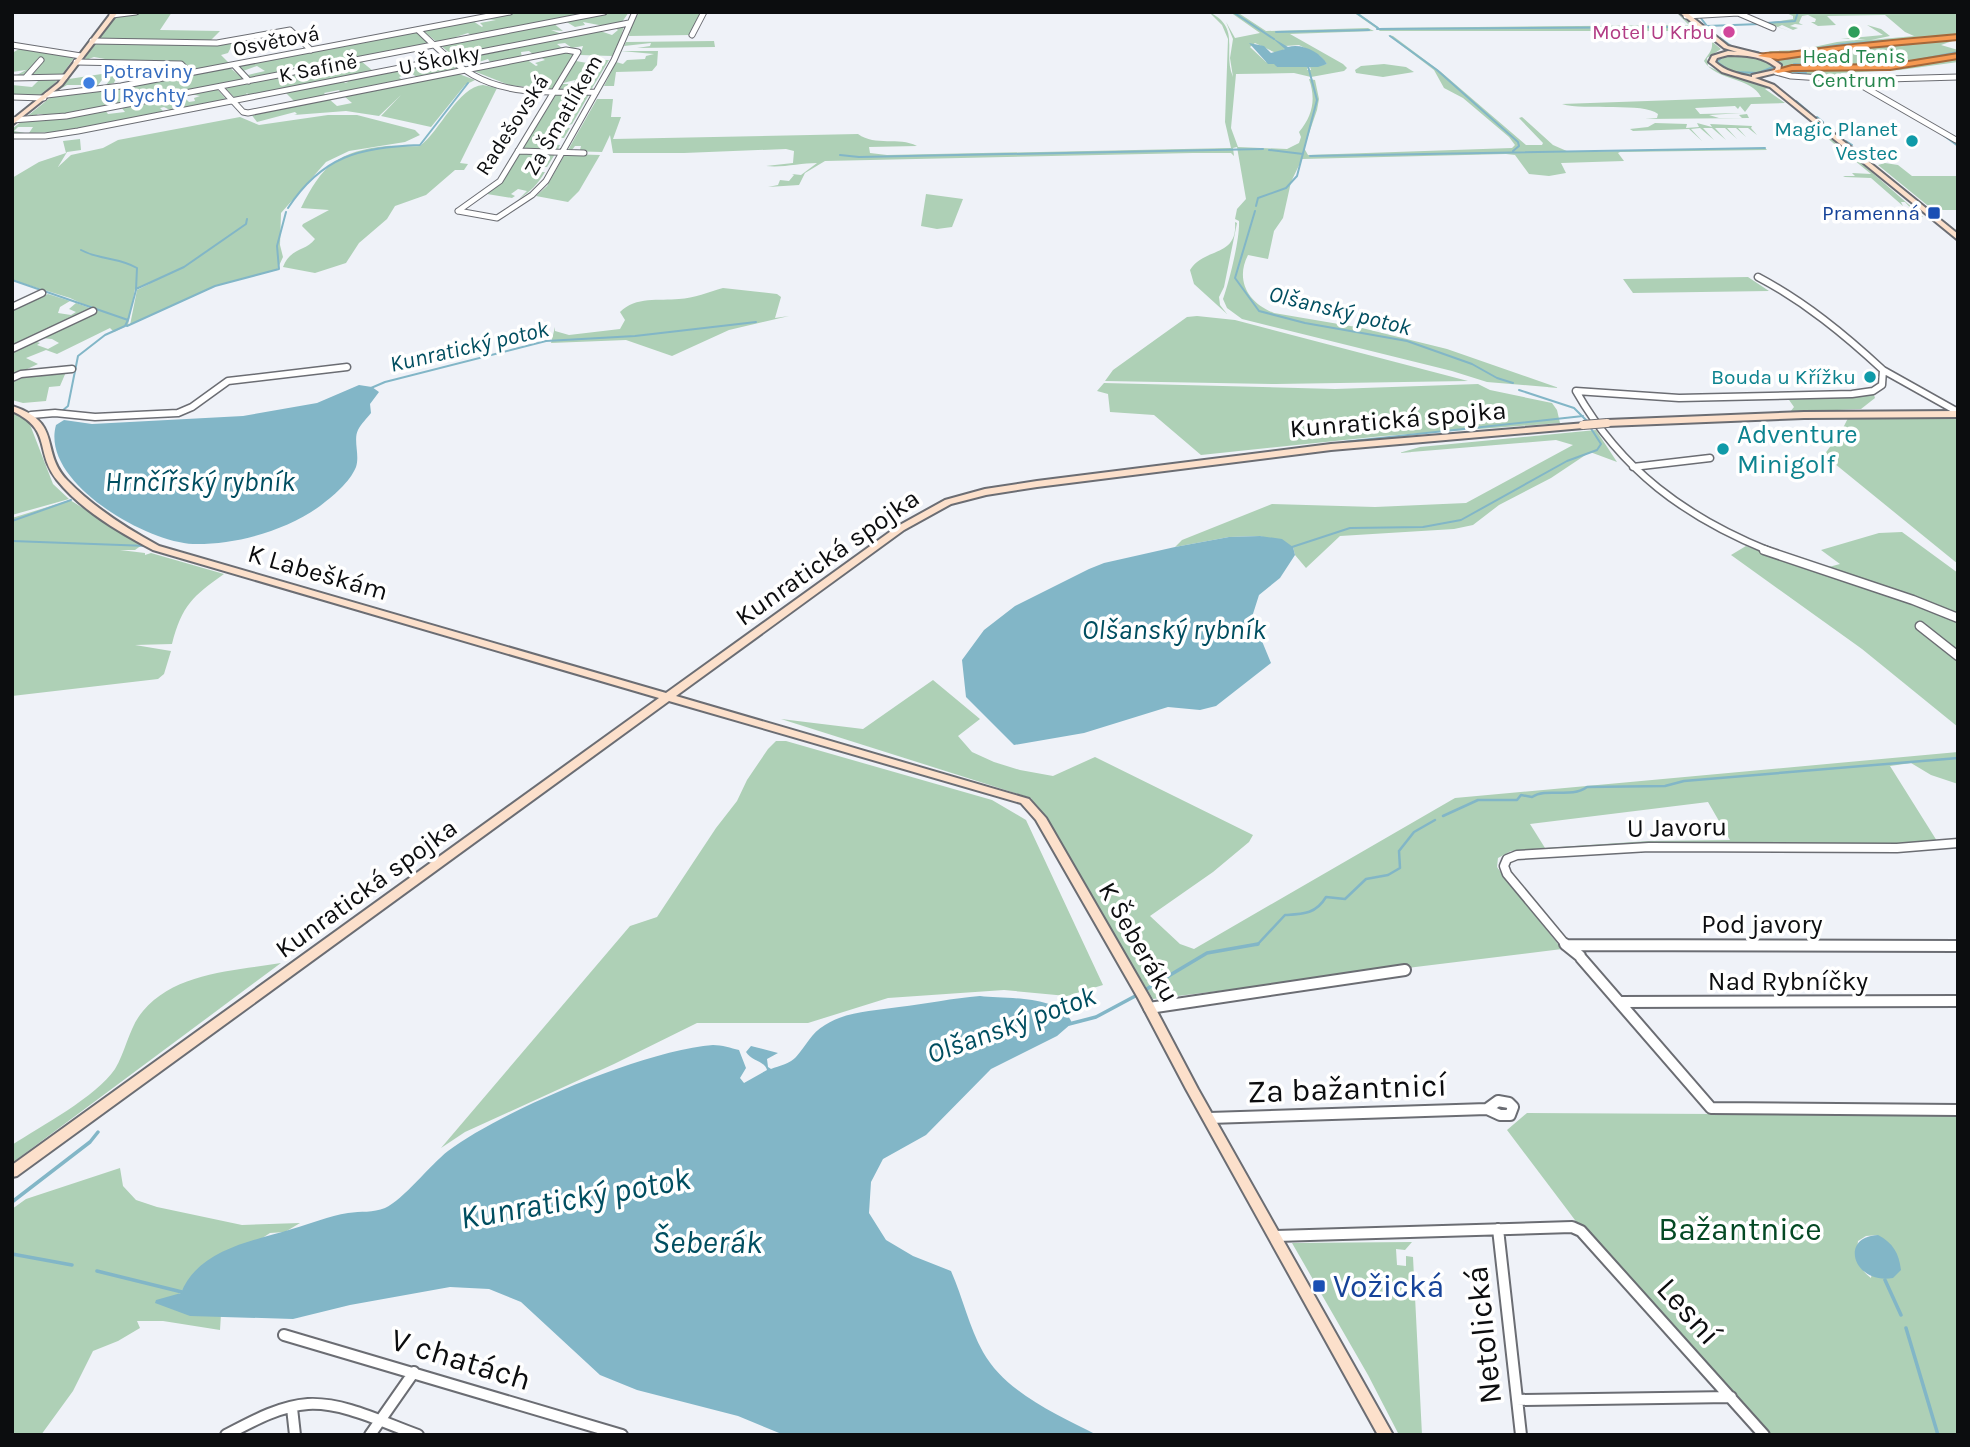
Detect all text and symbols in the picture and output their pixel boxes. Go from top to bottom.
place label: Motel U Krbu [1592,20,1715,44]
street label: Osvětová [231,21,321,61]
marker: Motel U Krbu [1721,24,1737,40]
marker: Head Tenis Centrum [1846,24,1862,40]
street label: U Školky [397,40,482,80]
place label: Head Tenis Centrum [1802,44,1906,92]
street label: K Safině [277,49,359,87]
street label: Za Šmatlíkem [519,50,607,180]
place label: Potraviny U Rychty [103,59,193,107]
street label: Radešovská [471,70,553,180]
marker: Potraviny U Rychty [81,75,97,91]
place label: Magic Planet Vestec [1774,117,1898,165]
marker: Magic Planet Vestec [1904,133,1920,149]
place label: Pramenná [1822,201,1920,225]
marker: Pramenná [1926,205,1942,221]
water label: Olšanský potok [1266,280,1414,341]
water label: Kunratický potok [387,315,552,378]
place label: Bouda u Křížku [1711,365,1856,389]
marker: Bouda u Křížku [1862,369,1878,385]
street label: Kunratická spojka [1288,395,1508,444]
place label: Adventure Minigolf [1737,419,1858,480]
marker: Adventure Minigolf [1715,441,1731,457]
water label: Hrnčířský rybník [105,465,296,498]
street label: Kunratická spojka [729,482,925,632]
street label: K Labeškám [244,538,391,607]
water label: Olšanský rybník [1082,613,1267,646]
street label: U Javoru [1627,811,1727,844]
street label: Kunratická spojka [269,812,463,965]
street label: K Šeberáku [1092,876,1186,1008]
street label: Pod javory [1701,909,1823,940]
street label: Nad Rybníčky [1708,966,1868,997]
water label: Olšanský potok [922,978,1101,1070]
street label: Za bažantnicí [1247,1067,1448,1110]
water label: Kunratický potok [457,1159,693,1237]
park label: Bažantnice [1658,1211,1822,1248]
water label: Šeberák [652,1223,763,1261]
street label: Netolická [1458,1264,1509,1406]
place label: Vožická [1333,1268,1444,1305]
street label: Lesní [1649,1270,1728,1353]
marker: Vožická [1311,1278,1327,1294]
street label: V chatách [386,1321,535,1398]

